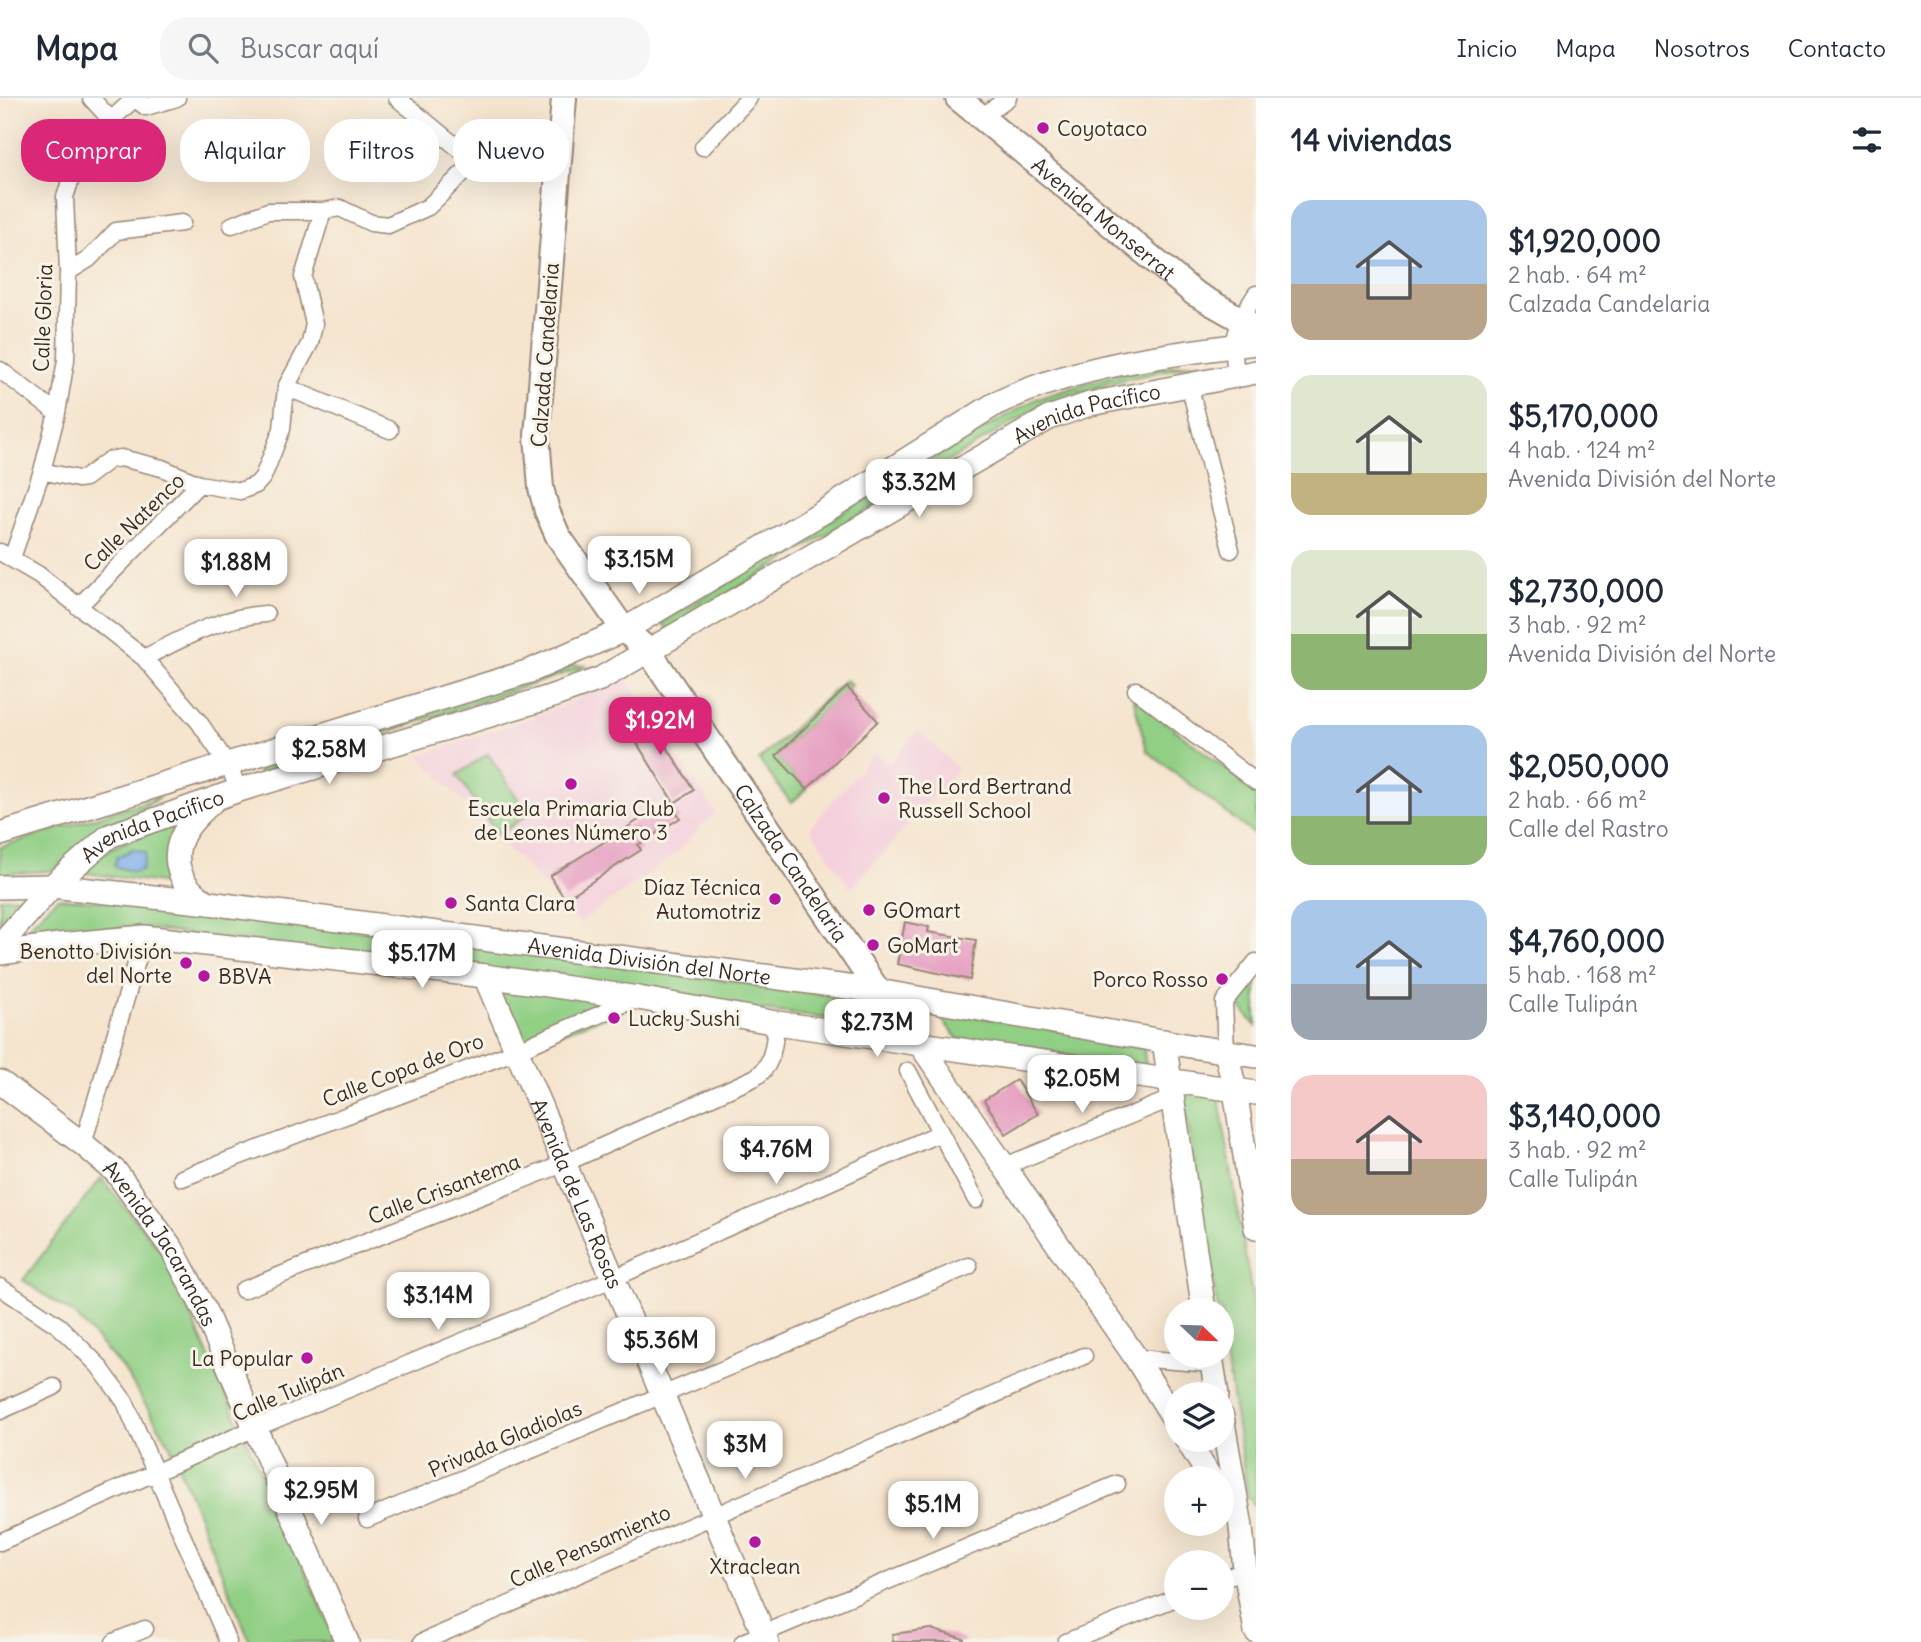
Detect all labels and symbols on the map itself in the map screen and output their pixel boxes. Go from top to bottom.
place label: Coyotaco [1057,115,1147,142]
marker: Coyotaco [1035,120,1051,136]
street label: Avenida Monserrat [1026,151,1181,286]
street label: Calzada Candelaria [525,262,565,448]
street label: Calle Gloria [28,263,58,373]
street label: Avenida Pacífico [1008,377,1163,450]
pin: $3.32M [862,460,976,519]
street label: Calle Natenco [78,467,190,577]
pin: $3.15M [582,536,696,596]
pin: $1.88M [179,540,293,599]
pin: $1.92M [603,698,717,757]
pin: $2.58M [272,726,386,786]
place label: The Lord Bertrand Russell School [898,773,1072,824]
marker: Escuela Primaria Club de Leones Número 3 [563,776,579,792]
street label: Calzada Candelaria [729,778,854,947]
street label: Avenida Pacífico [75,783,227,868]
marker: The Lord Bertrand Russell School [876,790,892,806]
place label: Escuela Primaria Club de Leones Número 3 [468,795,674,846]
place label: Díaz Técnica Automotriz [643,874,761,925]
place label: Santa Clara [465,890,576,917]
marker: Díaz Técnica Automotriz [767,891,783,907]
marker: Santa Clara [443,895,459,911]
place label: GOmart [883,897,960,924]
marker: GOmart [861,902,877,918]
pin: $5.17M [365,930,479,990]
street label: Avenida División del Norte [526,932,773,990]
place label: GoMart [887,932,958,959]
marker: GoMart [865,937,881,953]
place label: Benotto División del Norte [19,938,172,989]
marker: Benotto División del Norte [178,955,194,971]
place label: BBVA [218,963,271,990]
place label: Porco Rosso [1092,966,1208,993]
marker: BBVA [196,968,212,984]
marker: Porco Rosso [1214,971,1230,987]
pin: $2.73M [820,1000,934,1059]
place label: Lucky Sushi [628,1005,740,1032]
marker: Lucky Sushi [606,1010,622,1026]
street label: Calle Copa de Oro [318,1027,488,1113]
pin: $2.05M [1025,1056,1139,1115]
street label: Avenida de Las Rosas [525,1094,629,1292]
pin: $4.76M [719,1126,833,1186]
street label: Calle Crisantema [364,1148,524,1230]
street label: Avenida Jacarandas [98,1154,223,1330]
pin: $3.14M [381,1272,495,1332]
north arrow [1164,1298,1234,1368]
pin: $5.36M [604,1318,718,1377]
place label: La Popular [191,1345,293,1372]
marker: La Popular [299,1350,315,1366]
street label: Calle Tulipán [228,1356,348,1428]
street label: Privada Gladiolas [424,1395,586,1483]
pin: $3M [711,1422,779,1481]
pin: $2.95M [264,1468,378,1527]
pin: $5.1M [884,1482,982,1541]
street label: Calle Pensamiento [505,1498,675,1594]
marker: Xtraclean [747,1534,763,1550]
place label: Xtraclean [710,1553,800,1580]

